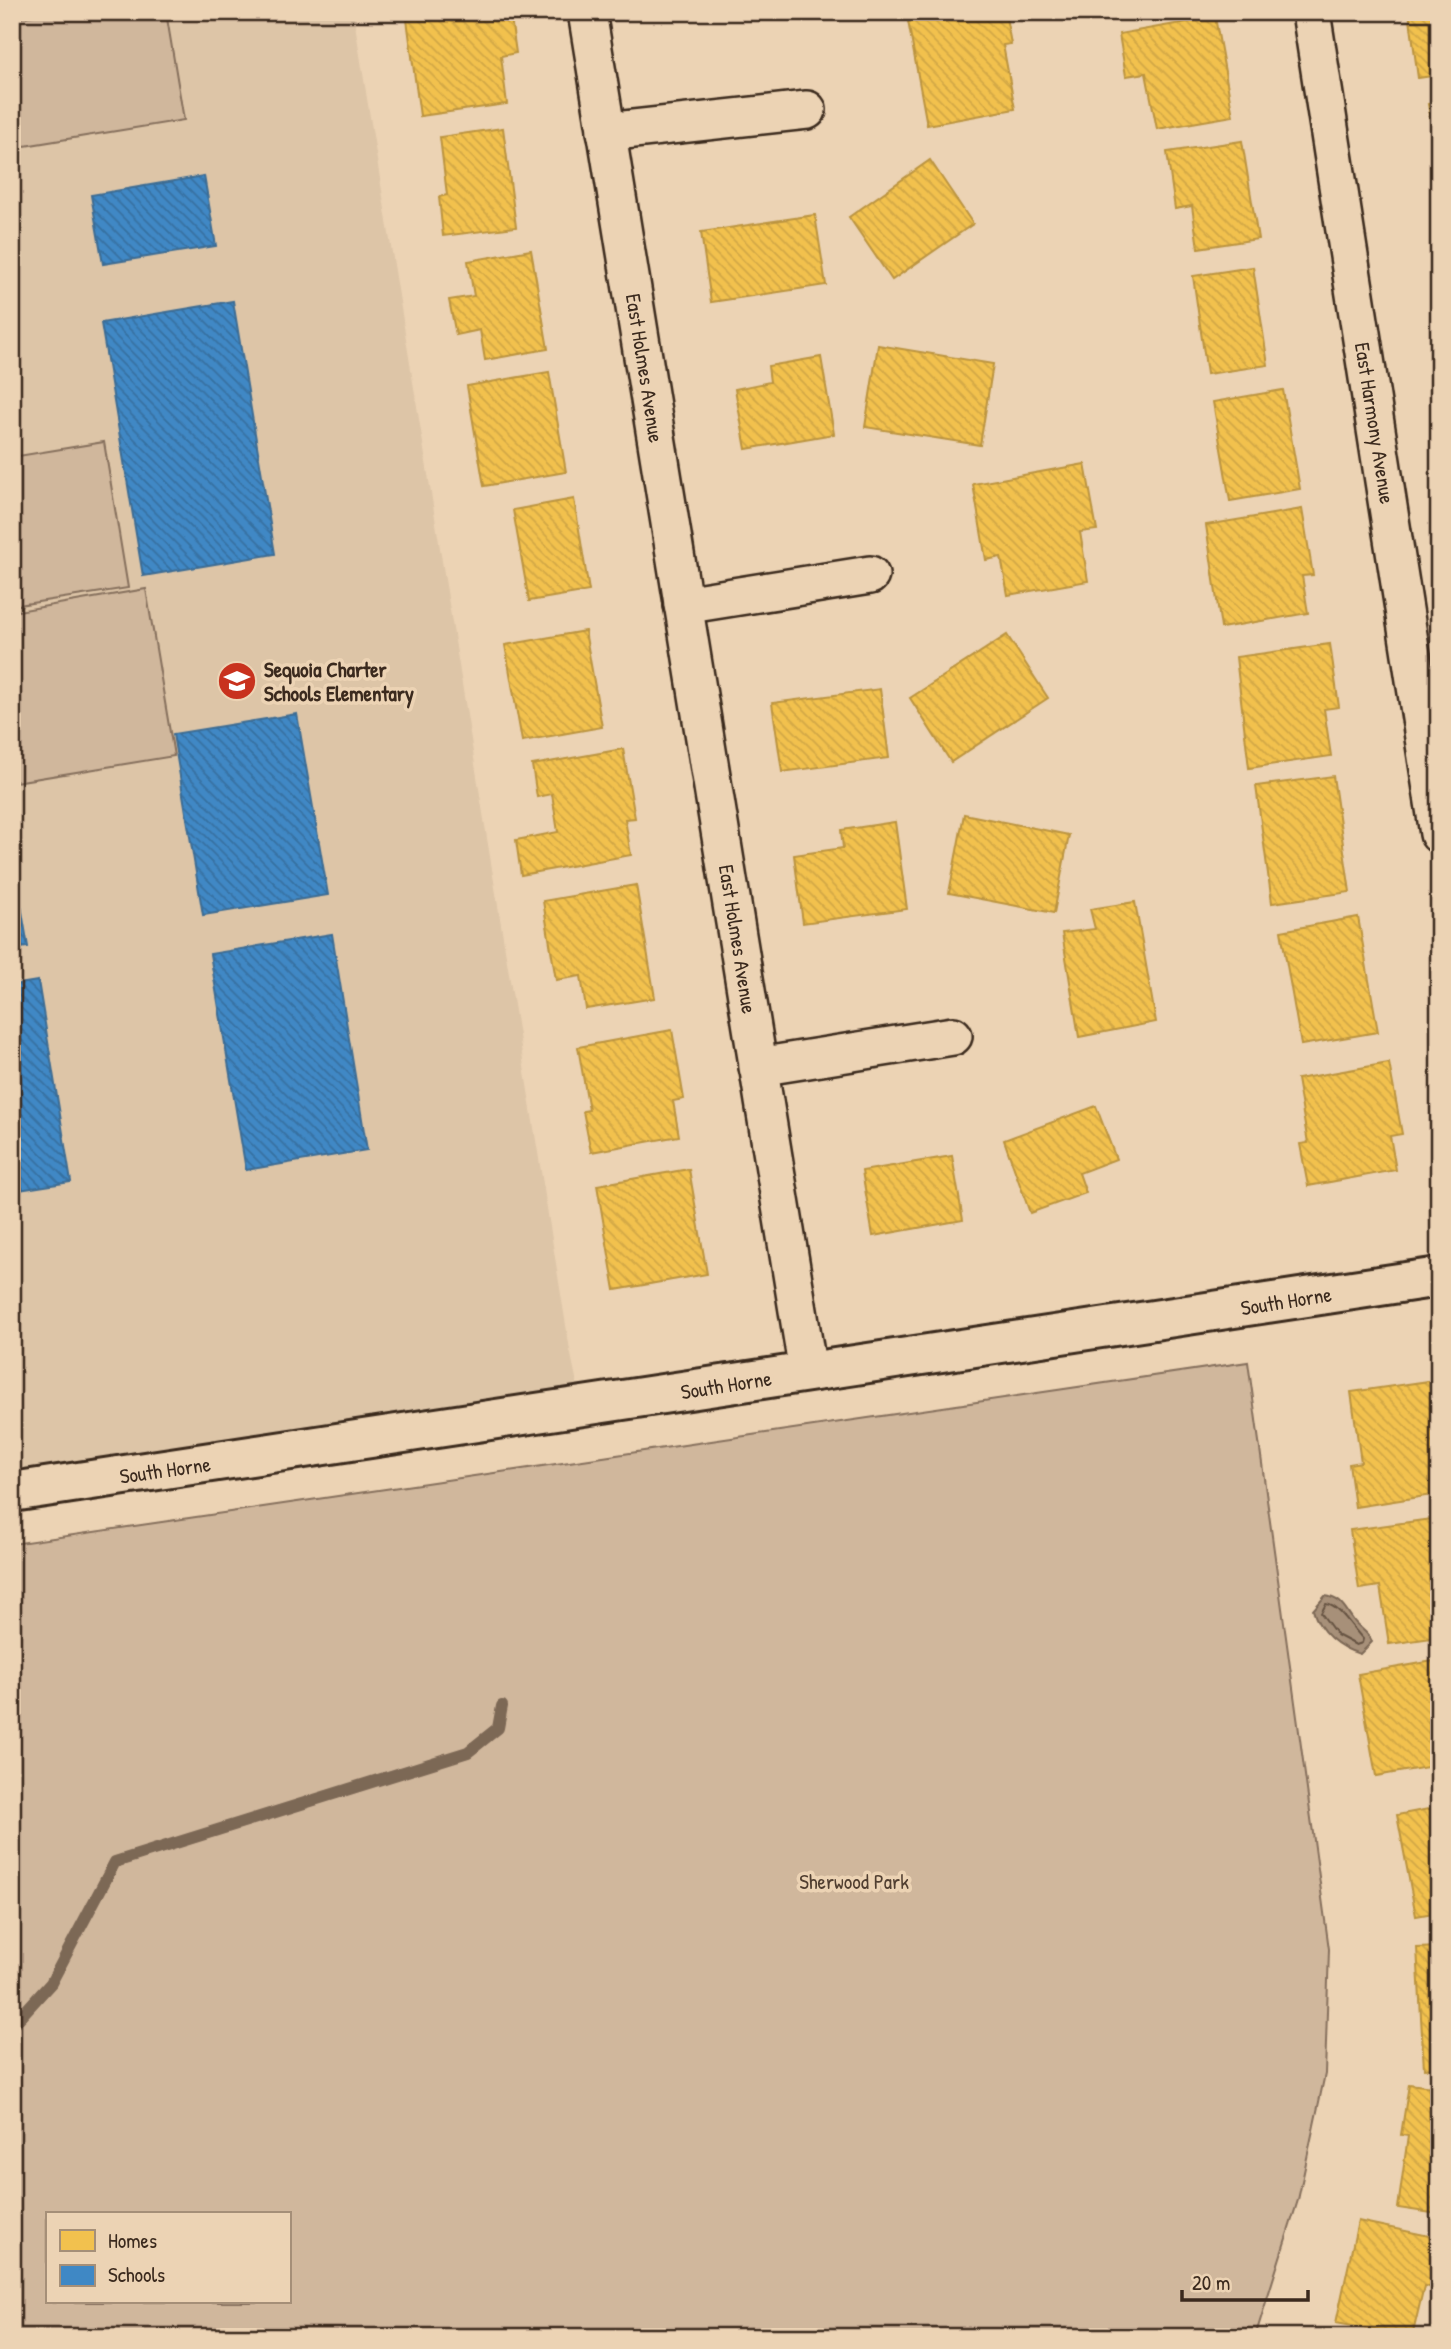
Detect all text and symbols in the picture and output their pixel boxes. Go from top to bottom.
street label: East Holmes Avenue [619,291,671,445]
street label: East Harmony Avenue [1348,340,1402,506]
place label: Sequoia Charter Schools Elementary [264,655,414,709]
school or university icon: Sequoia Charter Schools Elementary [216,660,258,702]
street label: East Holmes Avenue [712,862,764,1016]
street label: South Horne [1238,1280,1334,1322]
street label: South Horne [678,1364,774,1406]
street label: South Horne [118,1449,212,1491]
park label: Sherwood Park [799,1867,909,1896]
legend [46,2212,290,2304]
text: Homes [108,2226,157,2255]
scale bar [1182,2258,1308,2302]
text: Schools [108,2260,165,2289]
text: 20 m [1192,2268,1230,2297]

